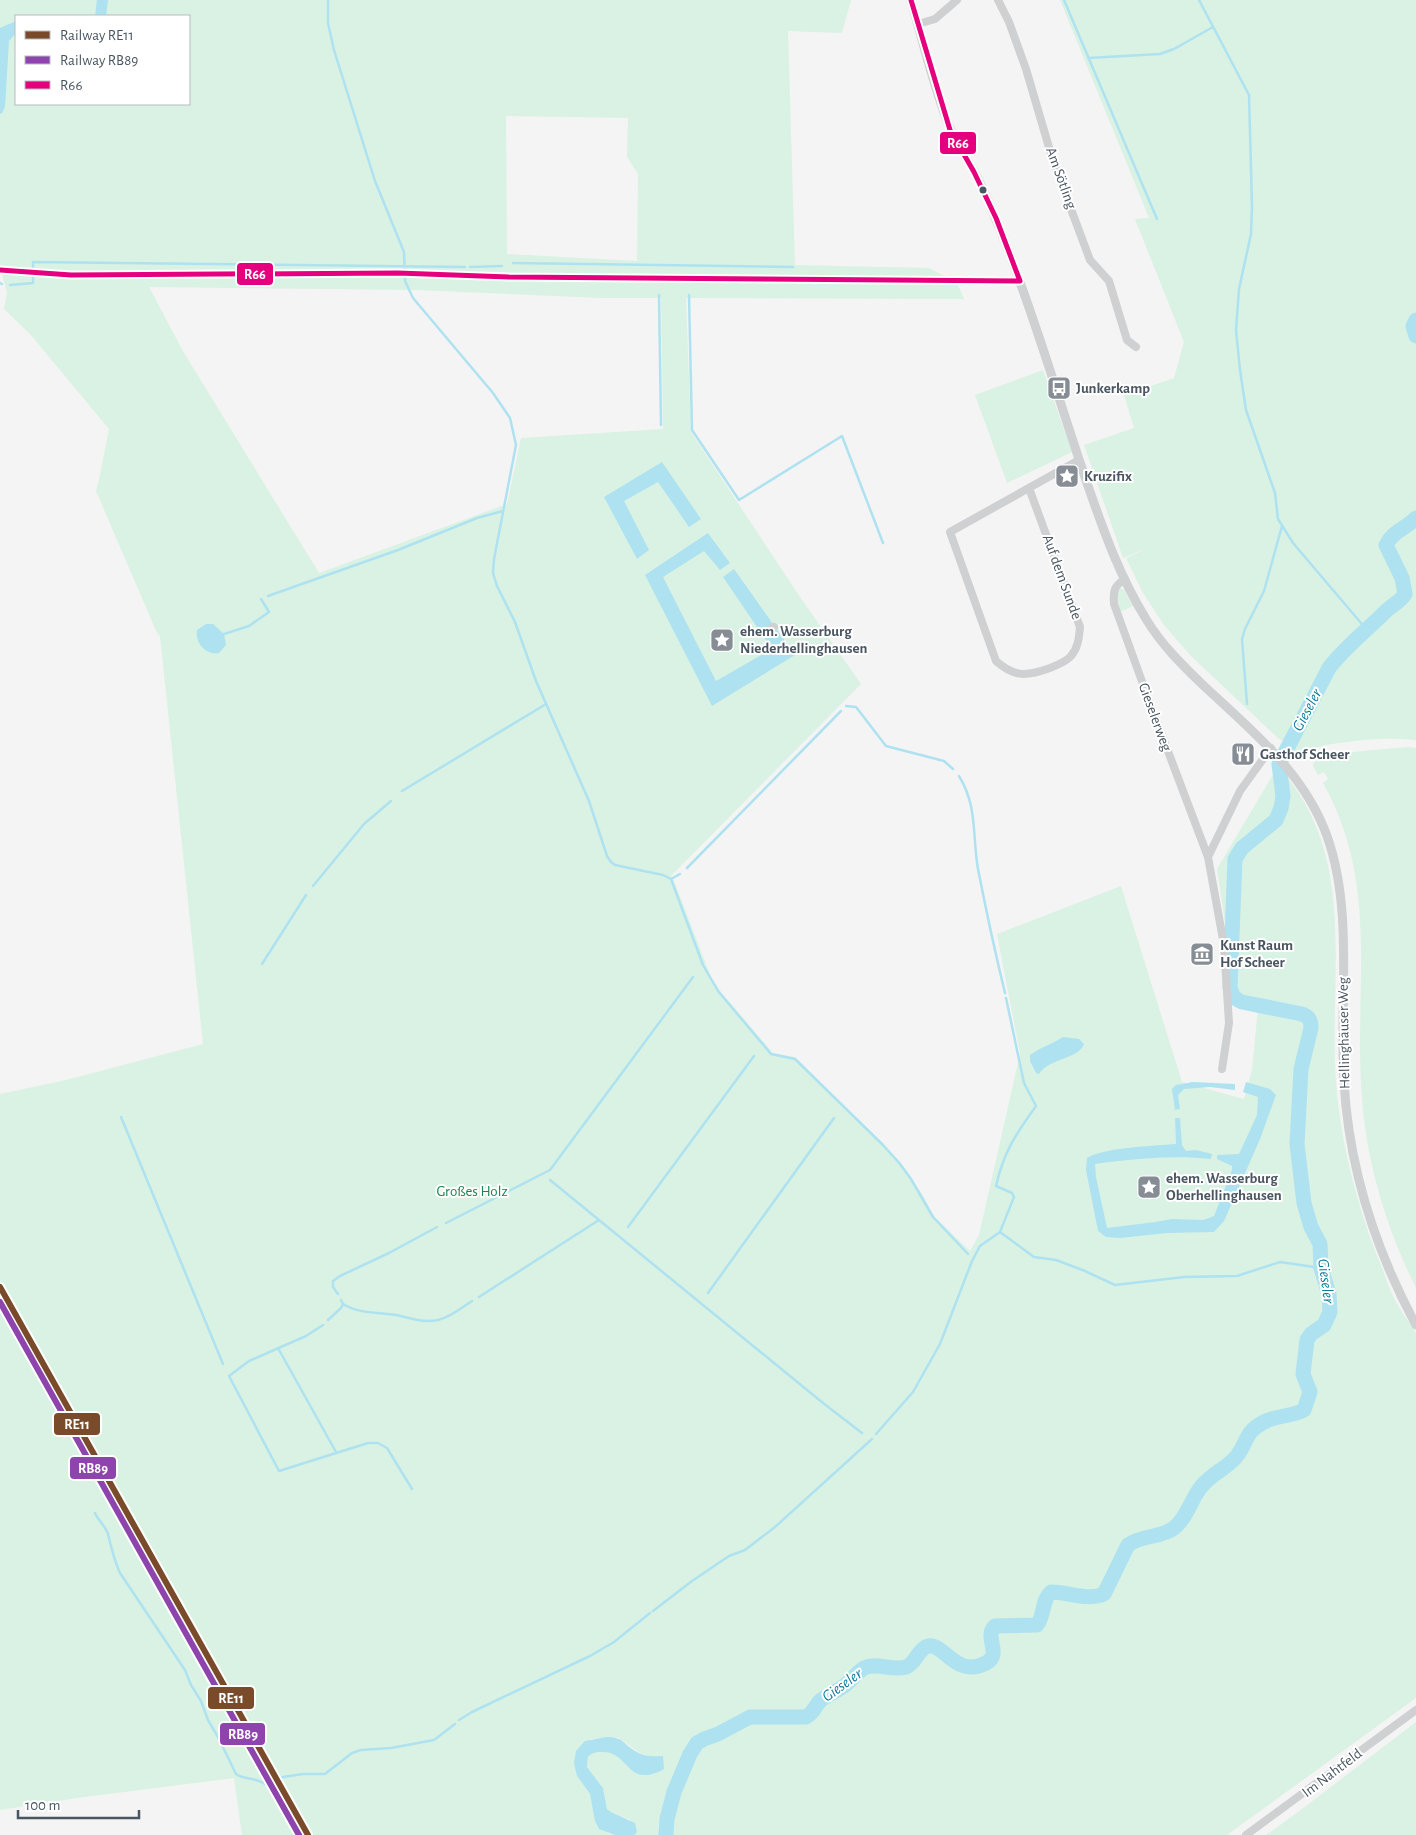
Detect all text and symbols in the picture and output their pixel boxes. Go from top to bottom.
legend [15,15,190,105]
text: Railway RE11 [60,28,134,43]
text: Railway RB89 [60,53,138,68]
text: R66 [60,78,82,93]
line badge: R66 [939,131,977,155]
text: R66 [947,137,969,151]
street label: Am Sötling [1043,145,1079,211]
unlabelled marker [978,185,988,195]
line badge: R66 [236,262,274,286]
text: R66 [244,268,266,282]
bus stop icon: Junkerkamp [1046,375,1072,401]
place label: Junkerkamp [1076,381,1150,396]
place icon: Kruzifix [1054,463,1080,489]
place label: Kruzifix [1084,469,1132,484]
street label: Auf dem Sunde [1040,533,1084,621]
place label: ehem. Wasserburg Niederhellinghausen [740,624,868,656]
place icon: ehem. Wasserburg Niederhellinghausen [709,627,735,653]
street label: Gieselerweg [1136,681,1175,754]
water label: Gieseler [1289,686,1325,734]
restaurant icon: Gasthof Scheer [1230,741,1256,767]
place label: Gasthof Scheer [1260,747,1350,762]
place label: Kunst Raum Hof Scheer [1220,938,1293,970]
museum icon: Kunst Raum Hof Scheer [1189,941,1215,967]
street label: Hellinghäuser Weg [1336,976,1352,1089]
place label: ehem. Wasserburg Oberhellinghausen [1166,1171,1282,1203]
place icon: ehem. Wasserburg Oberhellinghausen [1136,1174,1162,1200]
park label: Großes Holz [436,1184,508,1199]
water label: Gieseler [1315,1258,1337,1305]
line badge: RE11 [53,1412,101,1436]
text: RE11 [64,1418,90,1432]
line badge: RB89 [69,1456,117,1480]
text: RB89 [78,1462,108,1476]
water label: Gieseler [819,1665,866,1705]
line badge: RE11 [207,1686,255,1710]
text: RE11 [218,1692,244,1706]
line badge: RB89 [219,1722,266,1746]
text: RB89 [228,1728,258,1742]
street label: Im Nahtfeld [1299,1746,1365,1800]
scale bar [18,1788,139,1820]
text: 100 m [25,1798,60,1813]

